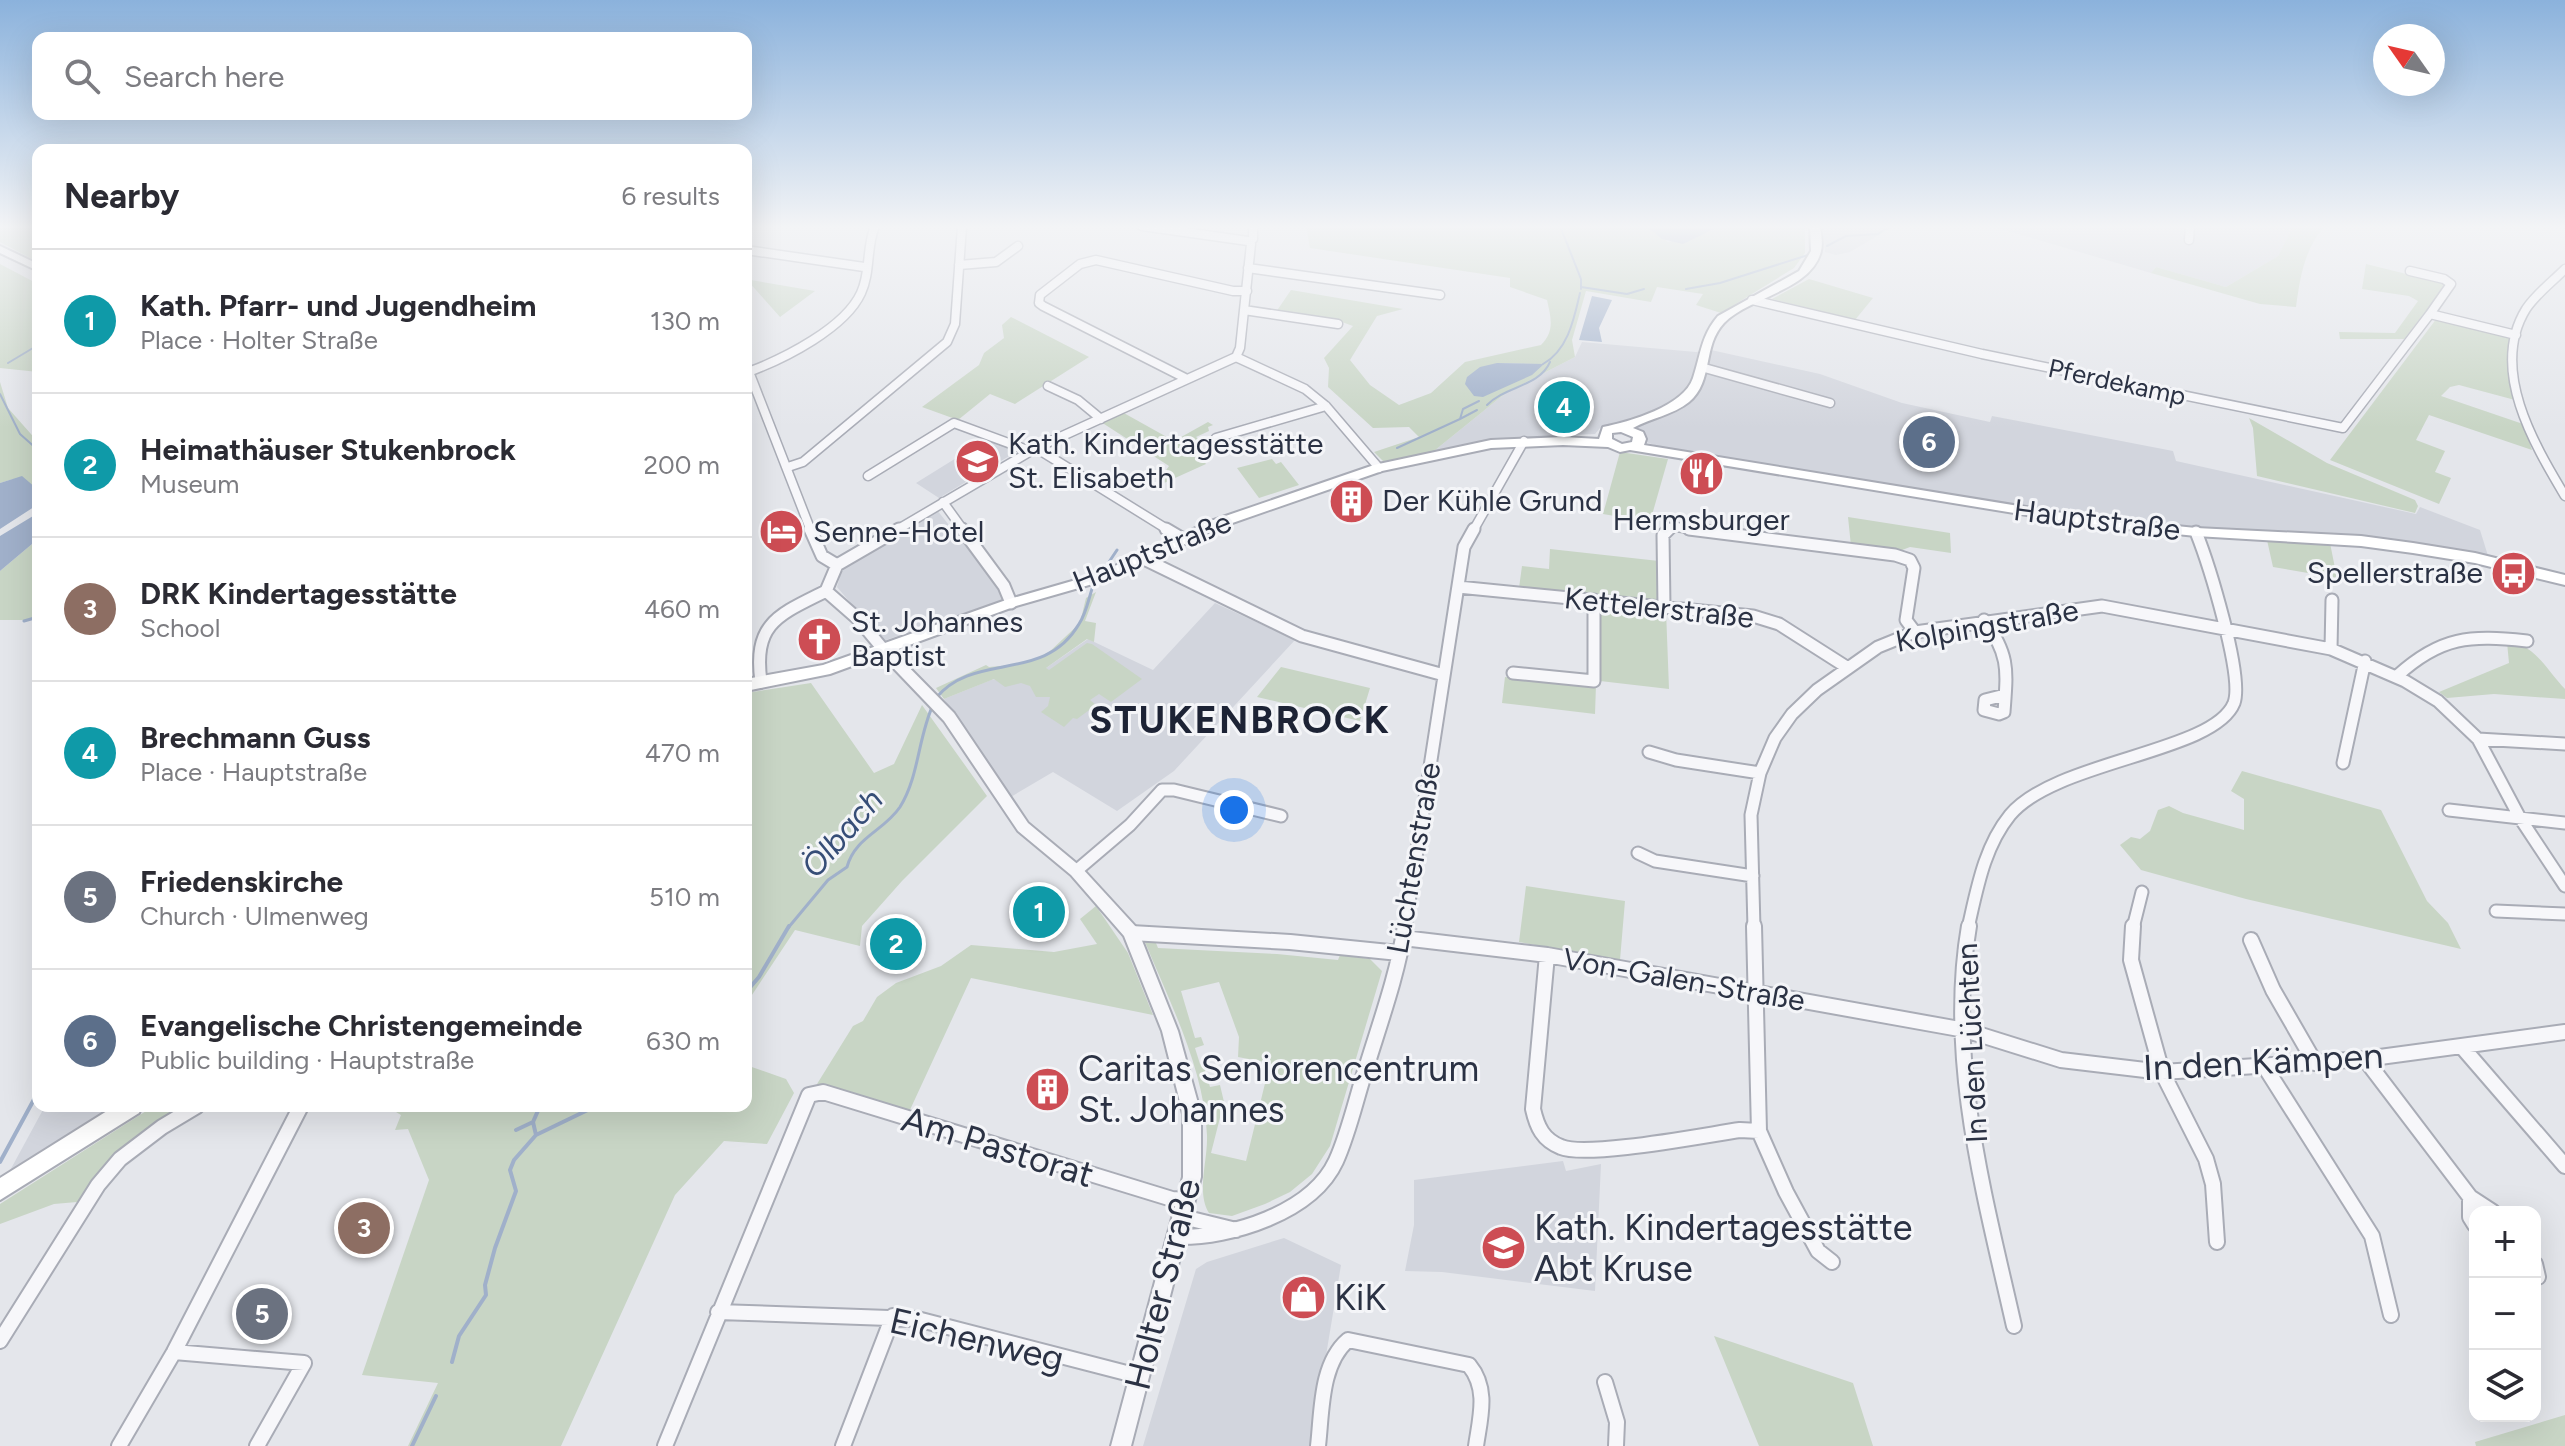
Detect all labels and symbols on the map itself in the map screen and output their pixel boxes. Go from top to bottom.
north arrow [2373,24,2445,96]
street label: Pferdekamp [2045,352,2189,412]
pin: 4 [1538,377,1590,437]
pin: 6 [1903,412,1955,472]
place label: Kath. Kindertagesstätte St. Elisabeth [1008,425,1323,496]
school or university icon: Kath. Kindertagesstätte St. Elisabeth [953,437,1001,485]
restaurant icon: Hermsburger [1677,450,1725,498]
building icon: Der Kühle Grund [1327,477,1375,525]
place label: Der Kühle Grund [1382,482,1603,519]
street label: Hauptstraße [2012,491,2183,548]
place label: Hermsburger [1612,501,1790,538]
street label: Hauptstraße [1067,503,1236,600]
hotel icon: Senne-Hotel [758,508,806,556]
place label: Senne-Hotel [813,513,984,550]
bus stop icon: Spellerstraße [2490,549,2538,597]
place label: Spellerstraße [2307,554,2483,591]
street label: Kettelerstraße [1562,579,1756,636]
street label: Kolpingstraße [1893,591,2081,660]
place label: St. Johannes Baptist [851,603,1023,674]
church icon: St. Johannes Baptist [796,615,844,663]
district label: STUKENBROCK [1089,697,1391,743]
street label: Lüchtenstraße [1378,759,1449,957]
water label: Ölbach [793,781,891,885]
your location [1214,790,1254,830]
pin: 1 [1013,882,1065,942]
pin: 2 [870,914,922,974]
street label: Von-Galen-Straße [1560,940,1808,1019]
street label: In den Lüchten [1948,942,1995,1144]
street label: In den Kämpen [2142,1034,2384,1089]
place label: Caritas Seniorencentrum St. Johannes [1078,1047,1479,1131]
building icon: Caritas Seniorencentrum St. Johannes [1023,1065,1071,1113]
street label: Am Pastorat [897,1097,1099,1196]
street label: Holter Straße [1115,1174,1210,1394]
pin: 3 [338,1198,390,1258]
place label: Kath. Kindertagesstätte Abt Kruse [1534,1206,1912,1290]
school or university icon: Kath. Kindertagesstätte Abt Kruse [1479,1224,1527,1272]
shop icon: KiK [1279,1273,1327,1321]
place label: KiK [1334,1276,1386,1319]
pin: 5 [236,1284,288,1344]
street label: Eichenweg [886,1299,1068,1380]

